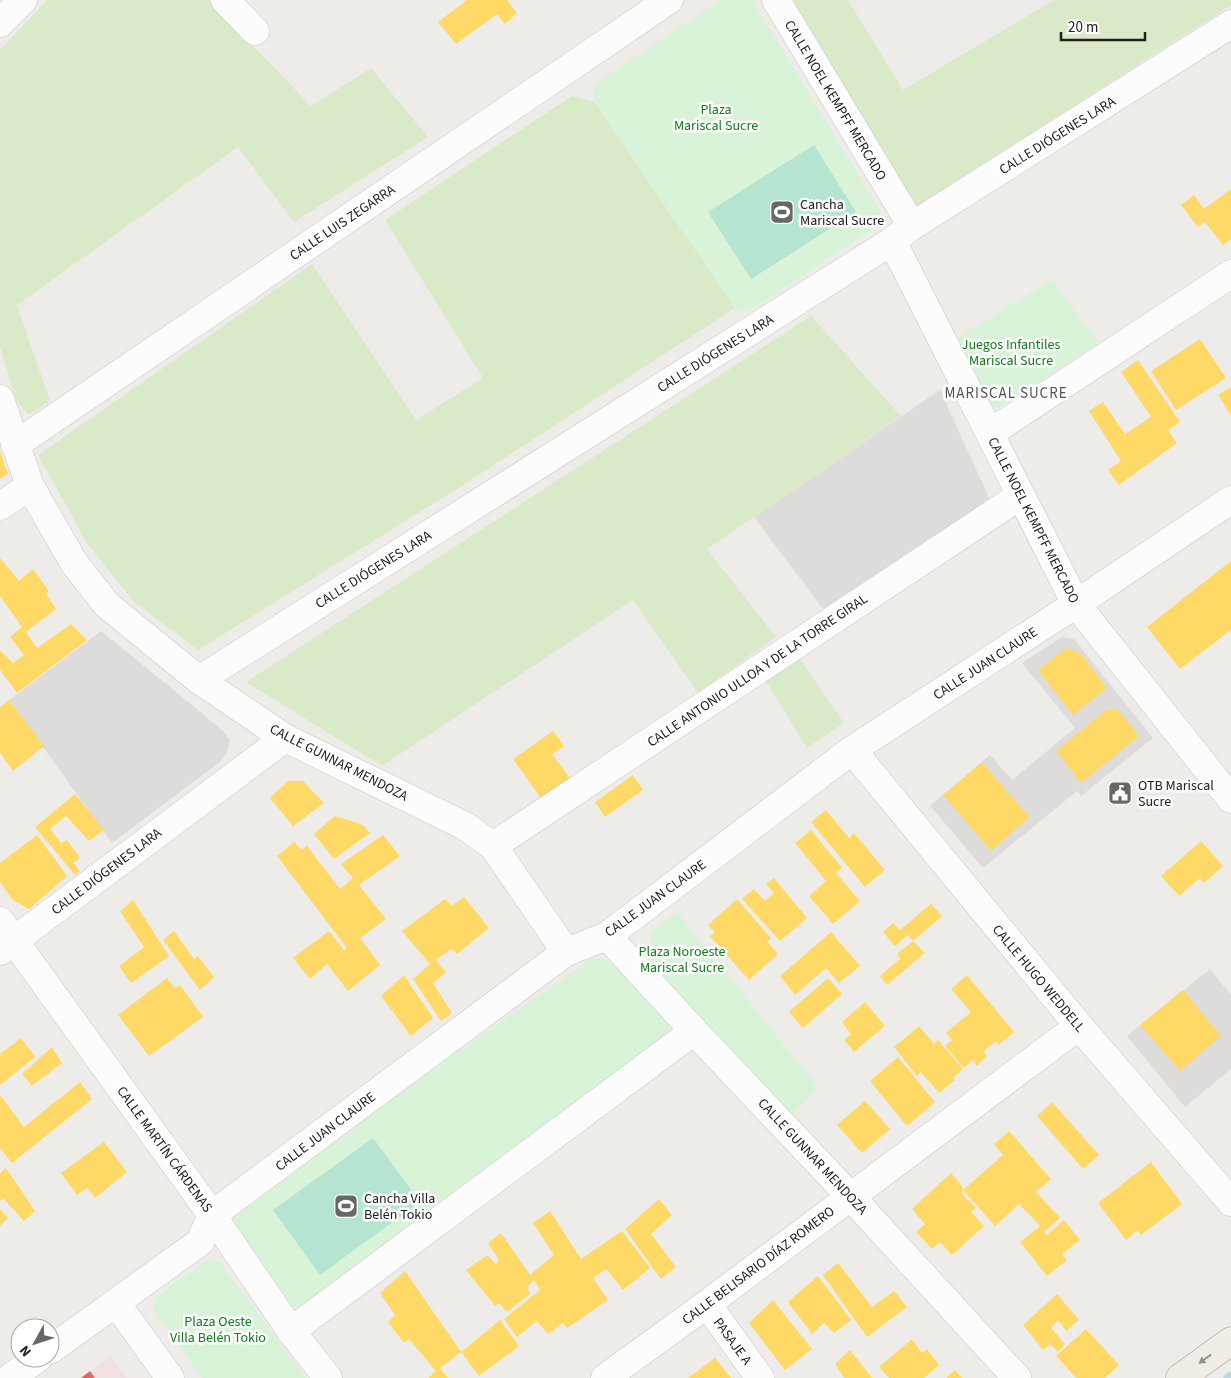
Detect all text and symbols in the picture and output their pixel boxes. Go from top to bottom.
scale bar [1061,10,1145,42]
street label: CALLE NOEL KEMPFF MERCADO [779,17,891,185]
text: 20 m [1068,17,1098,38]
street label: CALLE DIÓGENES LARA [996,92,1120,180]
park label: Plaza Mariscal Sucre [674,100,758,136]
street label: CALLE LUIS ZEGARRA [286,180,400,266]
place label: Cancha Mariscal Sucre [800,195,884,231]
sports icon: Cancha Mariscal Sucre [769,199,795,225]
street label: CALLE DIÓGENES LARA [654,310,778,398]
park label: Juegos Infantiles Mariscal Sucre [962,335,1060,371]
district label: MARISCAL SUCRE [944,383,1068,404]
street label: CALLE NOEL KEMPFF MERCADO [982,434,1084,607]
street label: CALLE DIÓGENES LARA [312,526,436,614]
street label: CALLE ANTONIO ULLOA Y DE LA TORRE GIRAL [643,589,872,752]
street label: CALLE JUAN CLAURE [929,623,1042,705]
street label: CALLE GUNNAR MENDOZA [266,719,412,807]
place label: OTB Mariscal Sucre [1138,776,1214,812]
public building icon: OTB Mariscal Sucre [1107,780,1133,806]
street label: CALLE DIÓGENES LARA [47,823,166,920]
street label: CALLE JUAN CLAURE [601,855,710,942]
street label: CALLE HUGO WEDDELL [987,921,1089,1037]
park label: Plaza Noroeste Mariscal Sucre [638,942,726,978]
street label: CALLE MARTÍN CÁRDENAS [112,1082,217,1217]
street label: CALLE JUAN CLAURE [271,1087,380,1176]
street label: CALLE GUNNAR MENDOZA [753,1094,872,1220]
place label: Cancha Villa Belén Tokio [364,1189,435,1225]
sports icon: Cancha Villa Belén Tokio [333,1193,359,1219]
street label: CALLE BELISARIO DÍAZ ROMERO [678,1202,839,1330]
park label: Plaza Oeste Villa Belén Tokio [170,1312,266,1348]
street label: PASAJE A [708,1314,757,1370]
north arrow [10,1318,60,1368]
text: N [15,1341,36,1361]
one-way arrow [1199,1354,1212,1364]

